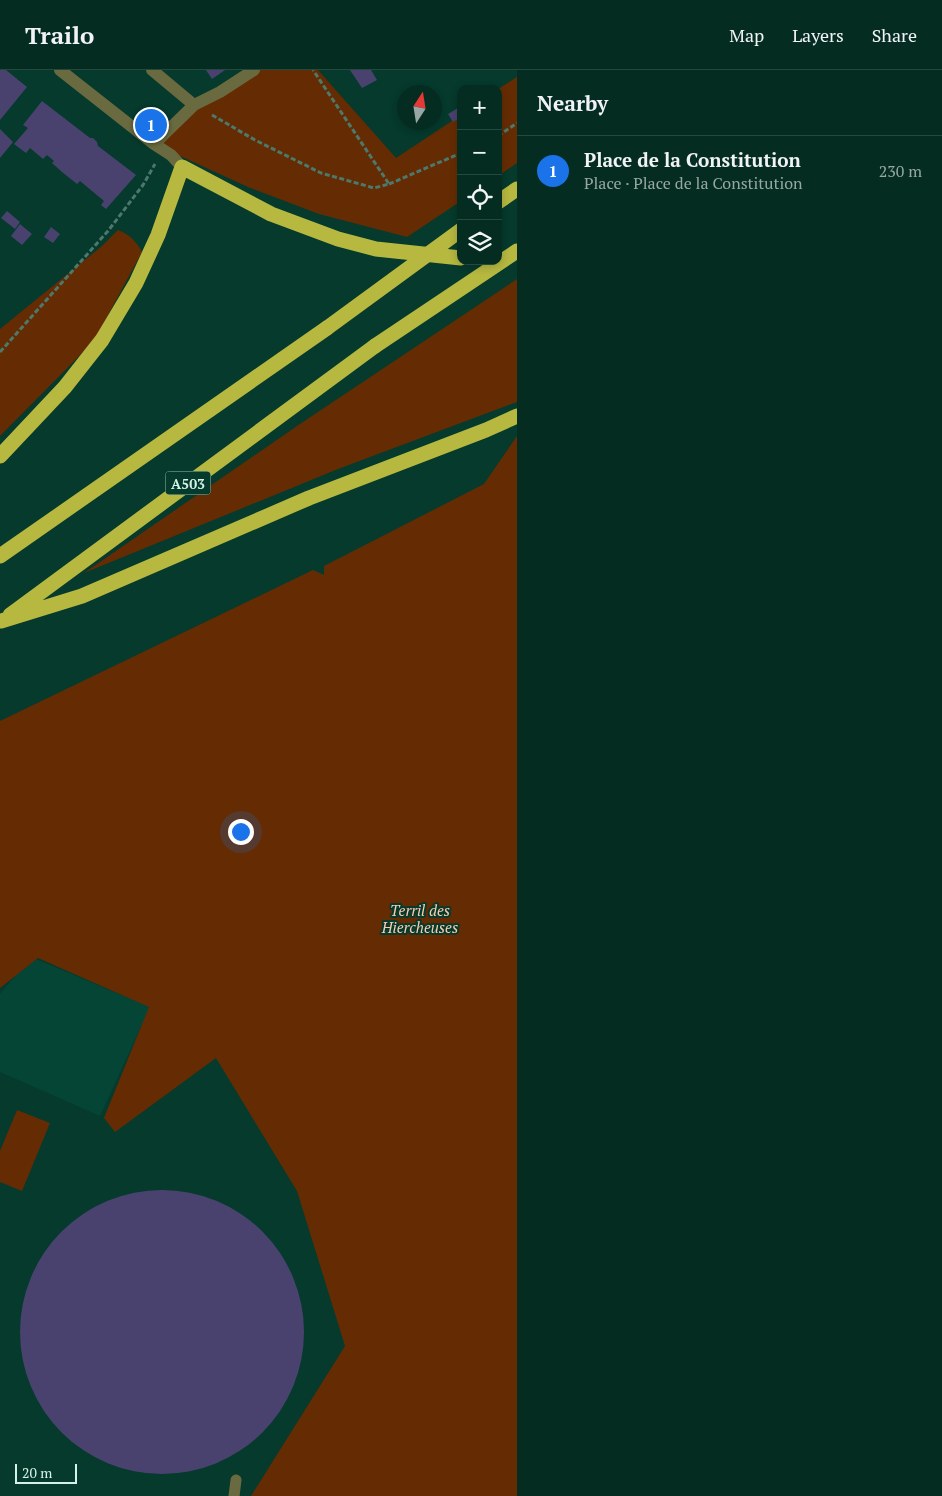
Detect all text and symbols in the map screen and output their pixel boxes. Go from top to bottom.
text: Trailo [25,19,94,51]
text: Map [729,23,764,47]
text: Layers [792,23,844,47]
text: Share [872,23,917,47]
north arrow [397,85,442,130]
map controls [457,85,502,265]
button: + [457,85,502,130]
text: Nearby [537,89,608,117]
pin: 1 [135,106,167,144]
button: − [457,130,502,175]
text: Place de la Constitution [584,147,801,172]
text: 1 [548,160,558,182]
text: 230 m [879,160,922,182]
text: Place · Place de la Constitution [584,172,803,194]
button: locate [457,175,502,220]
button: layers [457,220,502,265]
road number: A503 [166,472,210,494]
your location [228,819,254,845]
park label: Terril des Hiercheuses [381,900,458,937]
scale bar [15,1461,78,1484]
text: 20 m [22,1463,52,1482]

